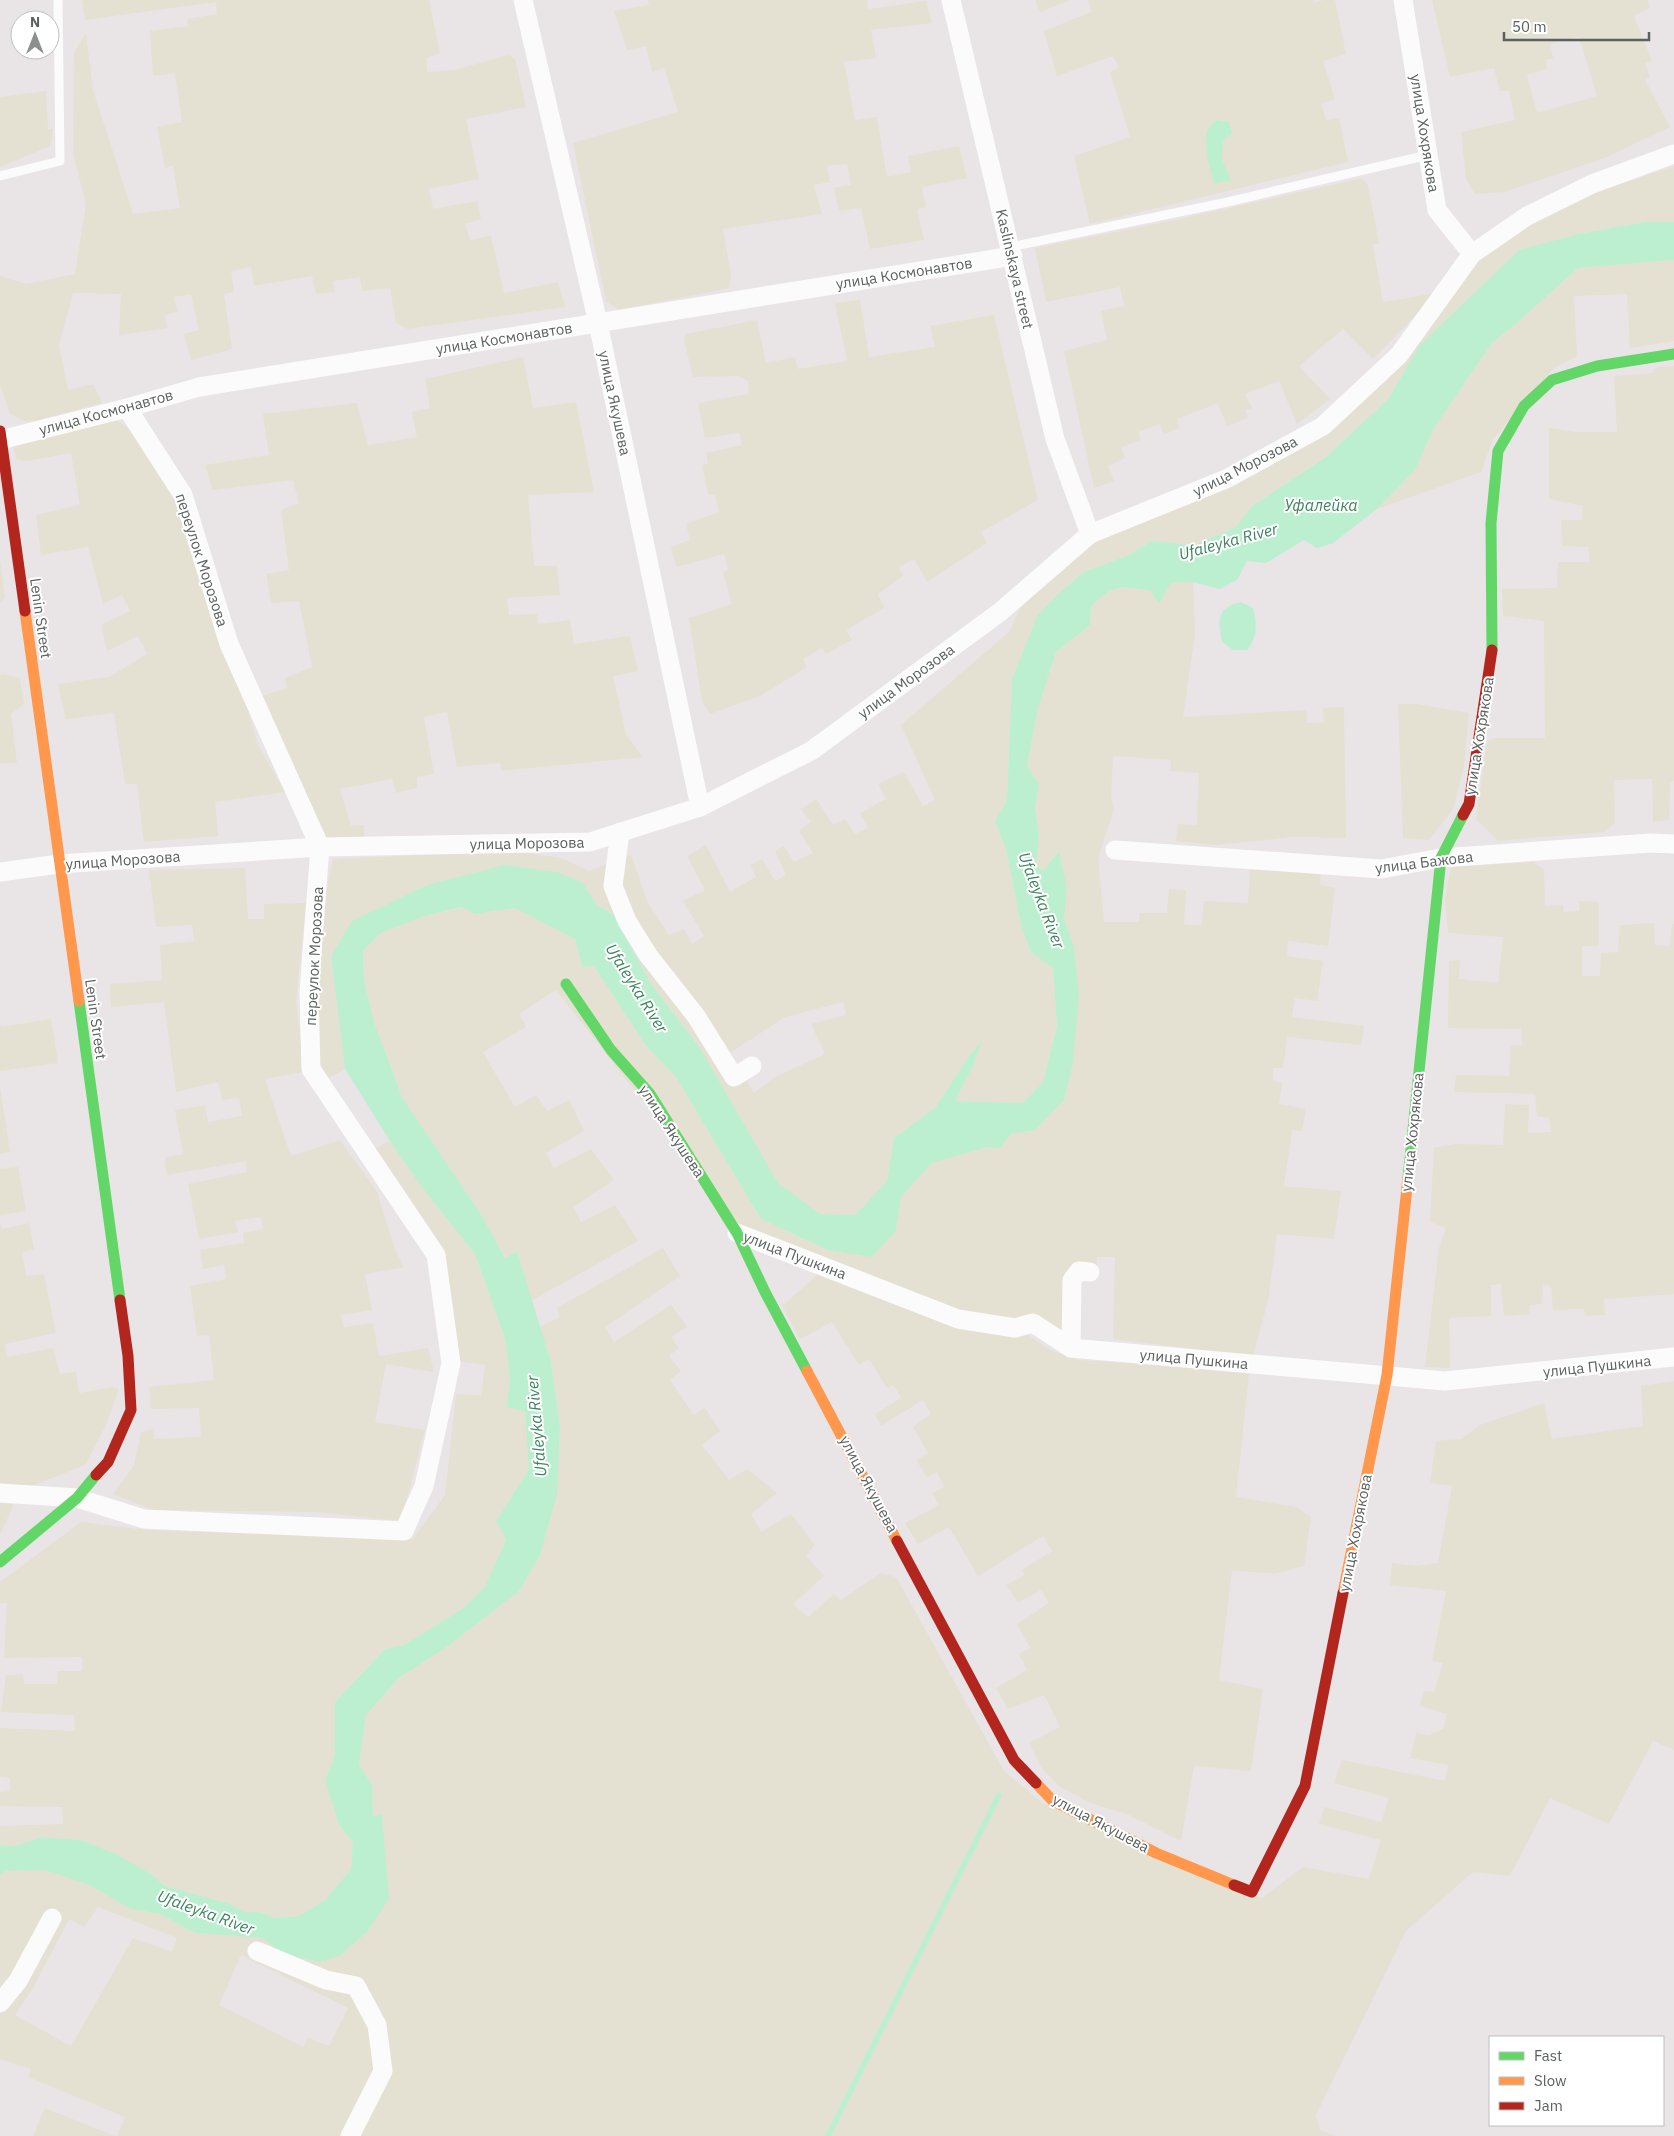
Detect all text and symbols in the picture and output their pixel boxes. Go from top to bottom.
north arrow [10,10,60,60]
scale bar [1504,10,1649,42]
text: N [30,13,40,31]
text: 50 m [1512,17,1547,36]
street label: улица Хохрякова [1406,73,1444,193]
street label: Kaslinskaya street [992,207,1038,331]
street label: улица Космонавтов [834,253,974,293]
street label: улица Космонавтов [434,318,574,358]
street label: улица Якушева [595,349,635,457]
street label: улица Космонавтов [37,385,175,439]
street label: улица Морозова [1190,431,1300,501]
street label: переулок Морозова [171,491,233,629]
water label: Уфалейка [1284,495,1358,515]
water label: Ufaleyka River [1176,518,1281,564]
street label: Lenin Street [26,577,56,659]
street label: улица Морозова [854,640,958,722]
street label: улица Хохрякова [1460,676,1498,796]
street label: улица Морозова [469,832,585,854]
street label: улица Морозова [65,847,181,873]
street label: улица Бажова [1374,847,1474,877]
water label: Ufaleyka River [1014,849,1070,952]
street label: переулок Морозова [301,886,327,1026]
water label: Ufaleyka River [602,940,673,1037]
street label: Lenin Street [81,978,111,1060]
street label: улица Хохрякова [1396,1072,1428,1192]
street label: улица Якушева [635,1081,709,1181]
street label: улица Пушкина [741,1227,849,1283]
street label: улица Пушкина [1139,1345,1249,1373]
street label: улица Пушкина [1542,1351,1652,1381]
water label: Ufaleyka River [522,1373,550,1478]
street label: улица Якушева [836,1432,902,1536]
street label: улица Хохрякова [1334,1473,1376,1593]
street label: улица Якушева [1049,1790,1153,1856]
water label: Ufaleyka River [155,1885,258,1939]
legend [1489,2036,1664,2126]
text: Fast [1534,2046,1562,2065]
text: Slow [1534,2071,1567,2090]
text: Jam [1534,2096,1563,2115]

